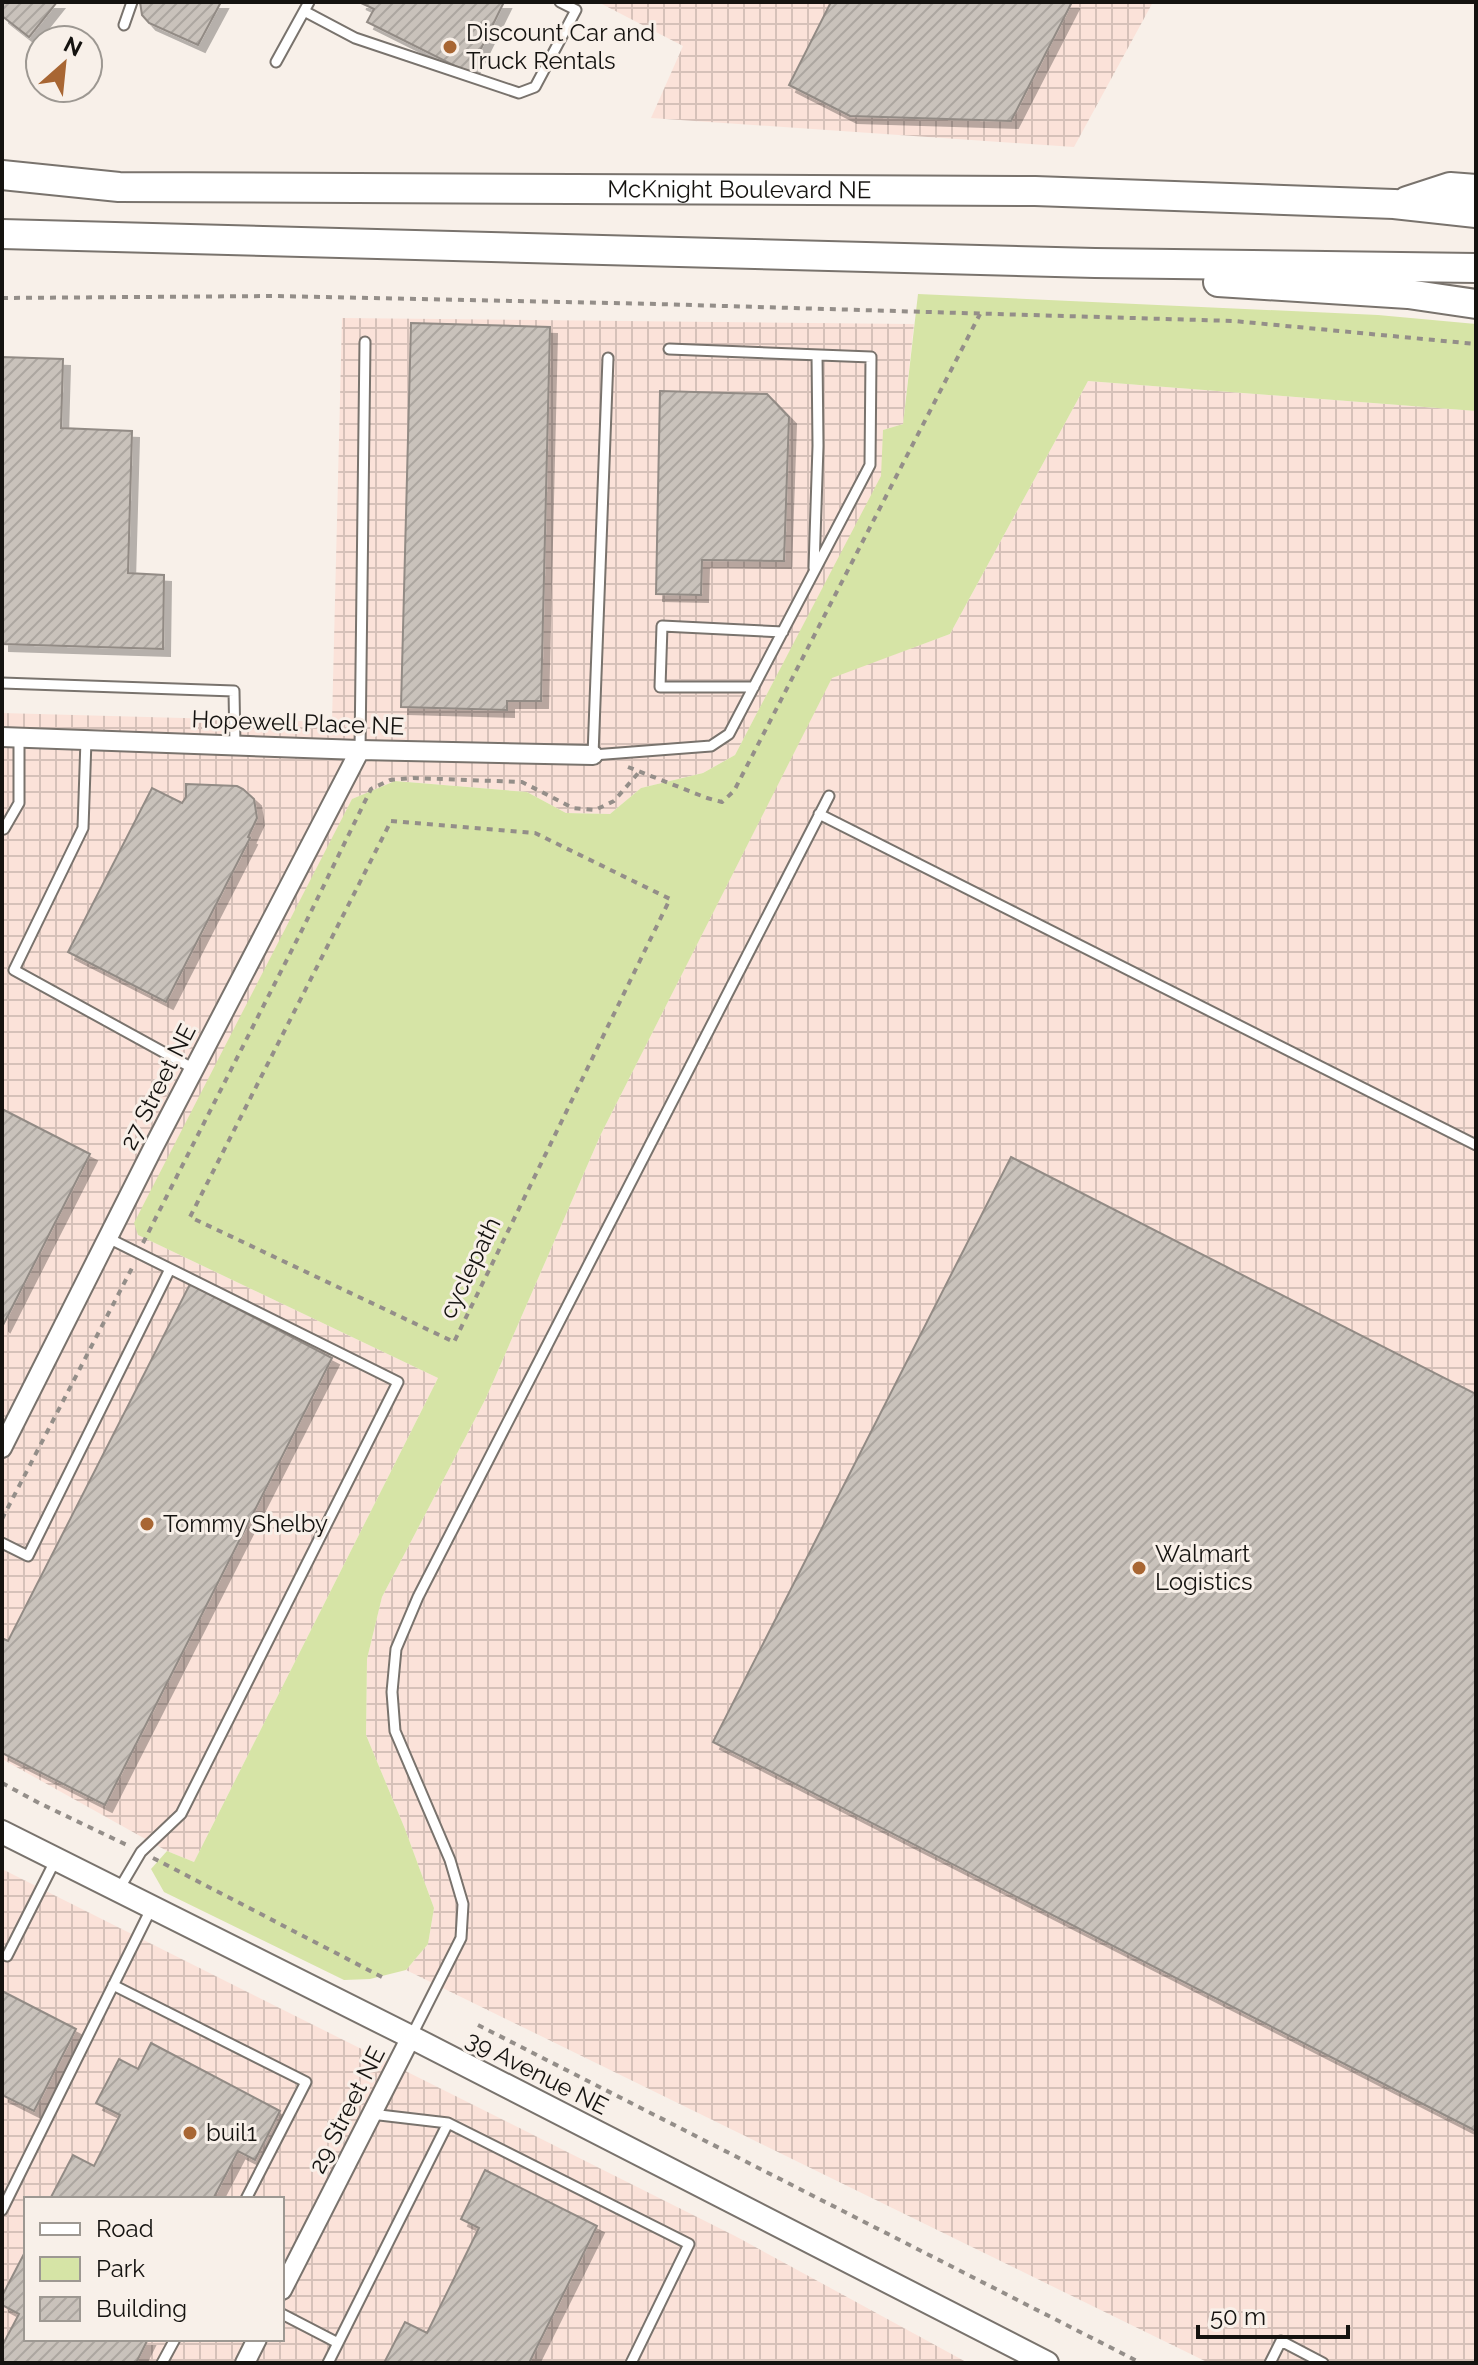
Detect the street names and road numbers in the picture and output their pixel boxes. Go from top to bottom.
street label: McKnight Boulevard NE [607,174,872,204]
street label: Hopewell Place NE [191,704,405,741]
street label: 27 Street NE [113,1019,202,1155]
street label: cyclepath [433,1212,507,1323]
street label: 39 Avenue NE [461,2024,613,2121]
street label: 29 Street NE [302,2041,391,2178]

